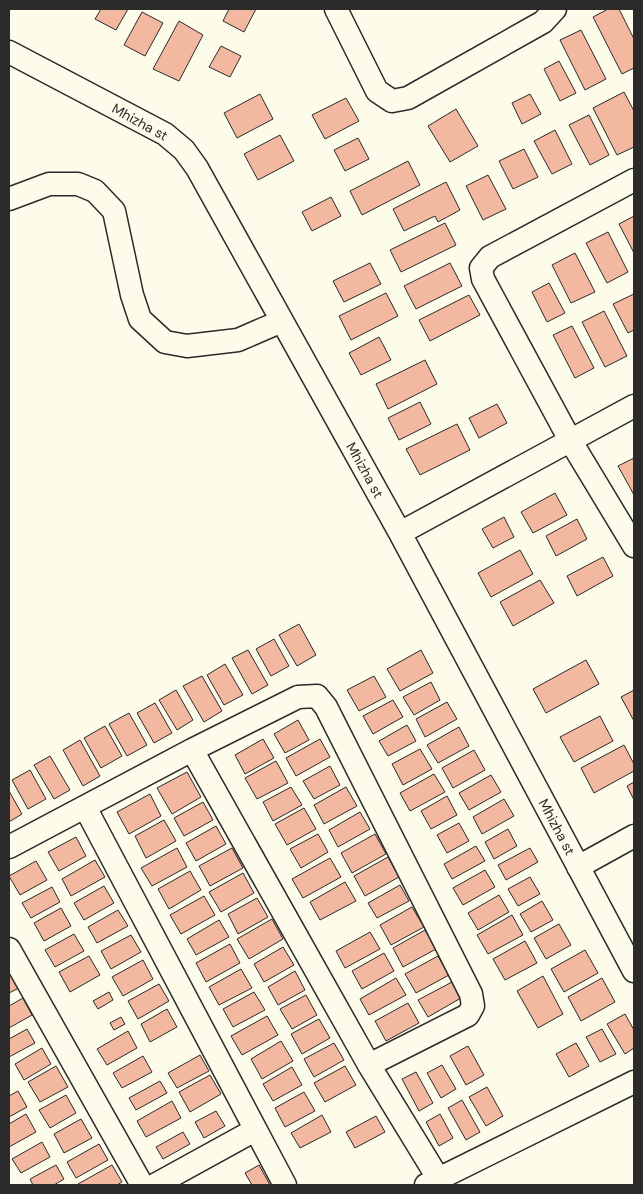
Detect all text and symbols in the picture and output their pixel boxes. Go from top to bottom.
street label: Mhizha st [109,99,171,145]
street label: Mhizha st [342,439,388,501]
street label: Mhizha st [535,796,579,858]

